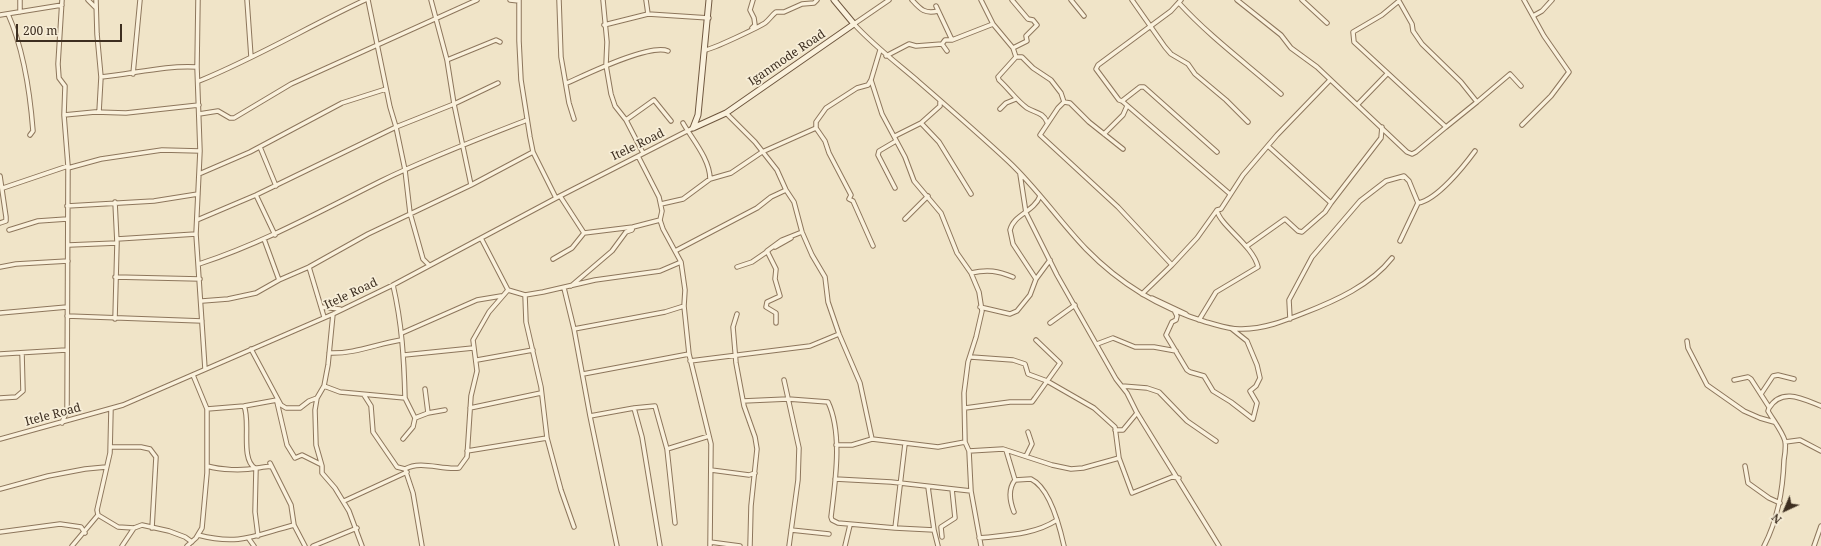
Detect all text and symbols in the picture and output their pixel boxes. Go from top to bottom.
scale bar [18,16,124,42]
text: 200 m [23,22,58,39]
street label: Iganmode Road [746,27,828,89]
street label: Itele Road [609,126,667,164]
street label: Itele Road [322,275,380,313]
street label: Itele Road [23,401,83,429]
north arrow [1765,490,1805,530]
text: N [1768,511,1785,527]

